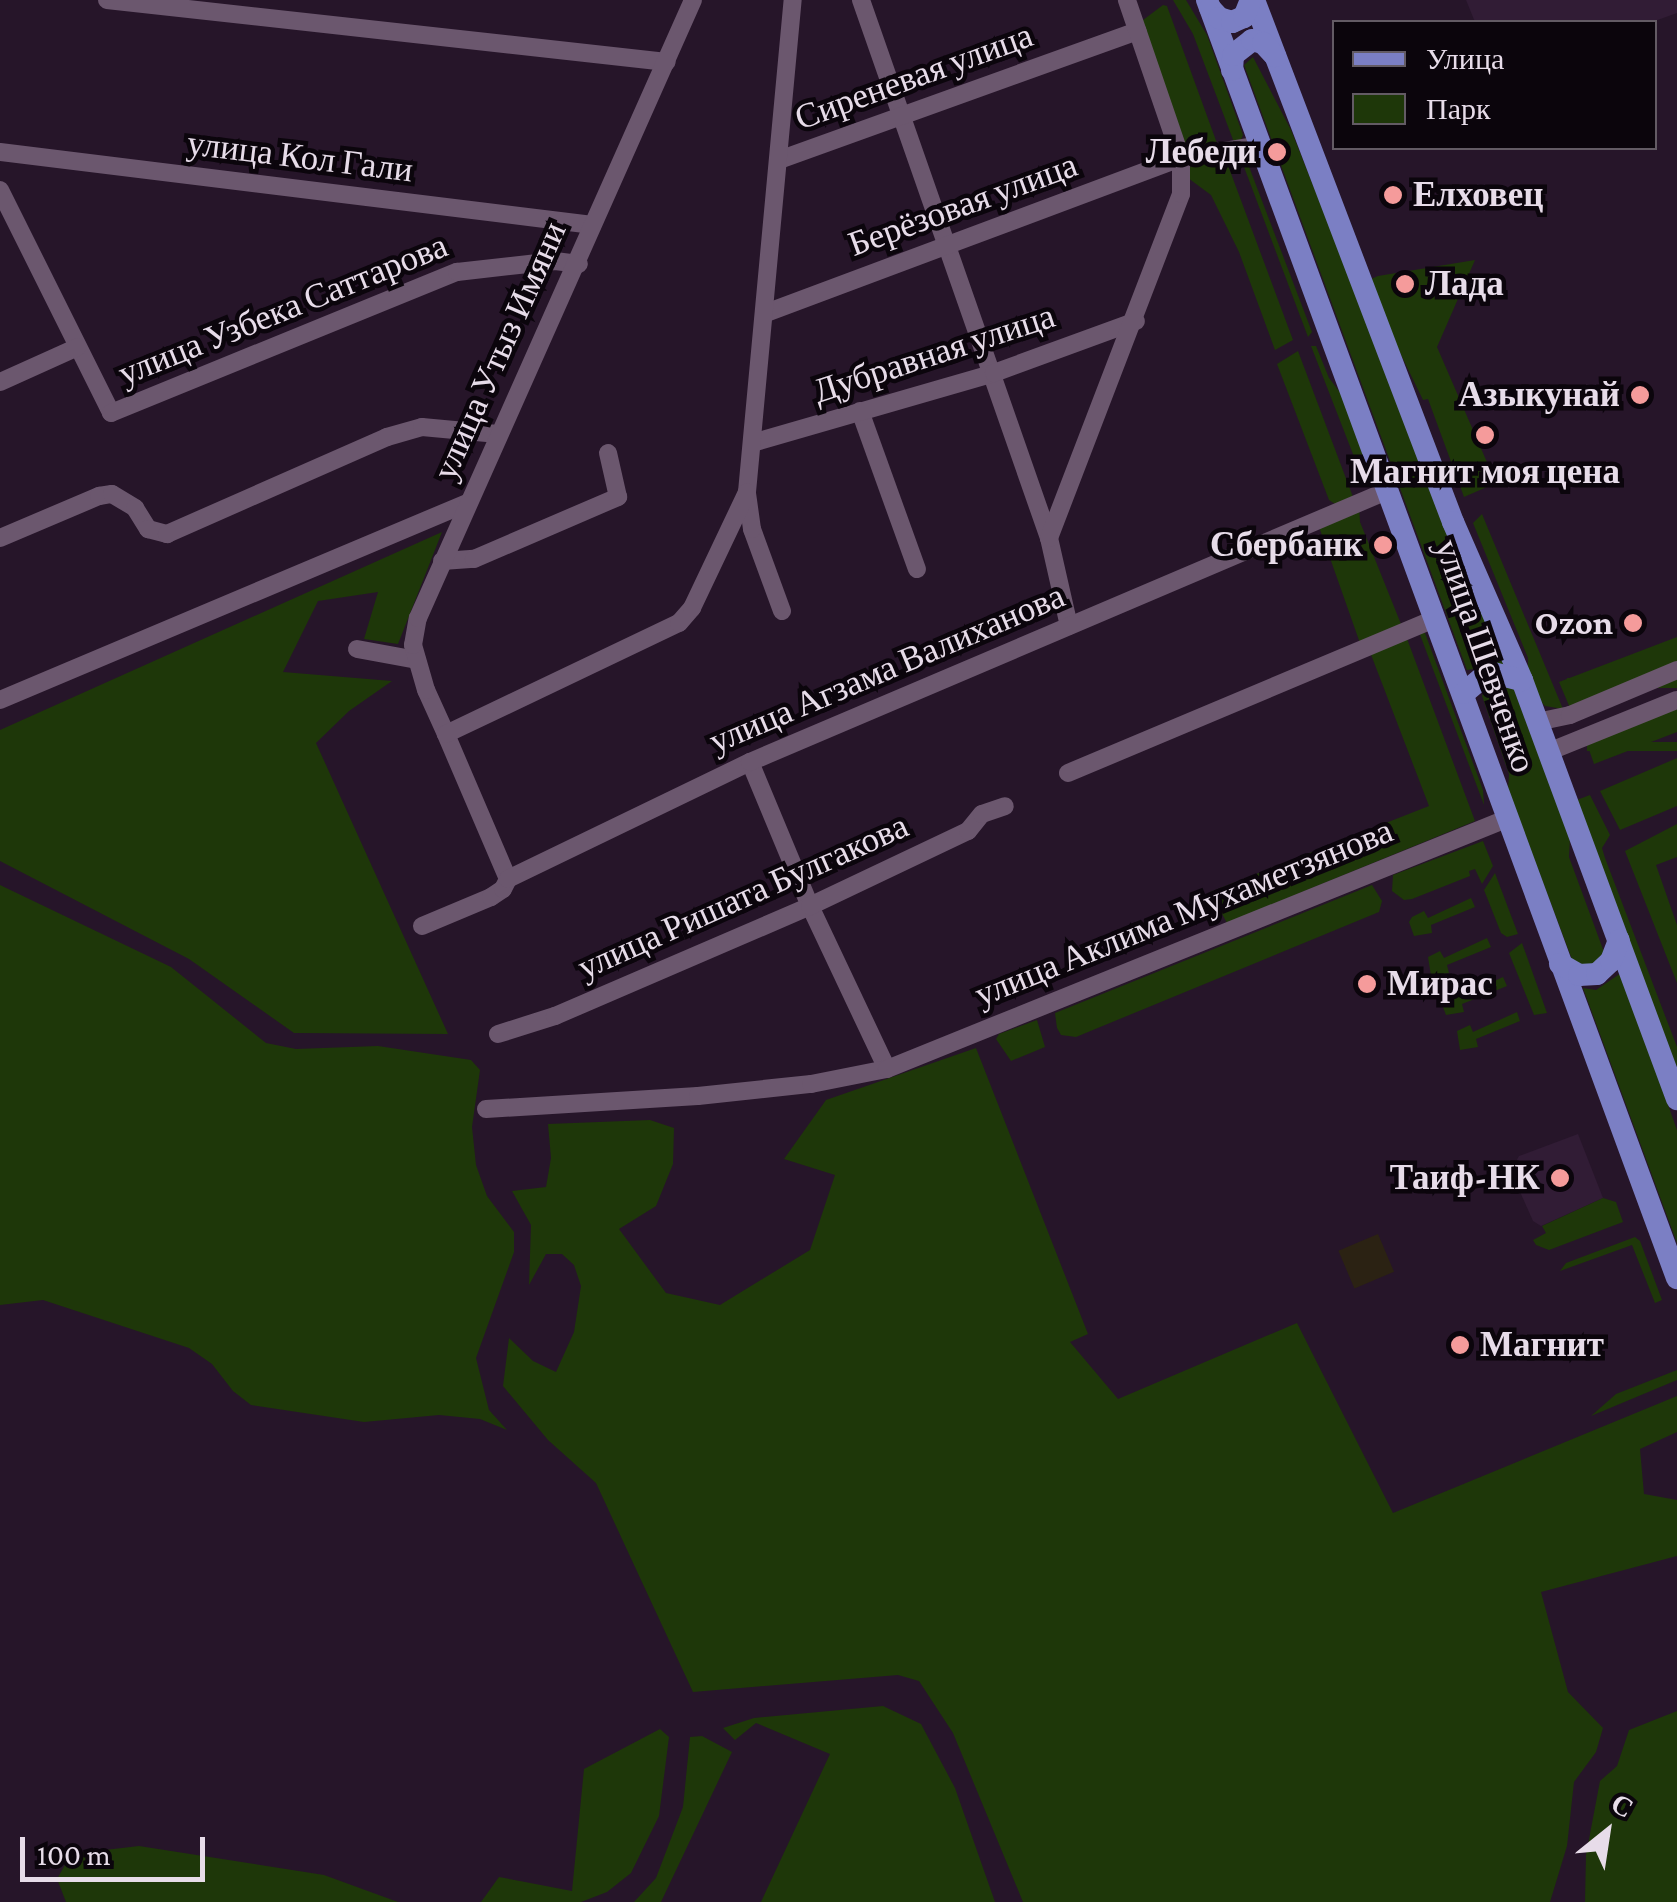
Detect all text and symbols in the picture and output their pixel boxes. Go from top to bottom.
street label: Сиреневая улица [789,15,1039,139]
legend [1332,20,1657,150]
text: Улица [1426,42,1504,75]
text: Парк [1426,92,1491,125]
street label: улица Кол Гали [185,122,415,192]
place label: Лебеди [1146,131,1257,173]
marker: Лебеди [1266,141,1288,163]
street label: Берёзовая улица [843,144,1083,266]
place label: Елховец [1413,174,1543,216]
marker: Елховец [1382,184,1404,206]
street label: улица Утыз Имяни [424,215,576,487]
street label: улица Узбека Саттарова [112,225,454,395]
place label: Лада [1425,263,1504,305]
marker: Лада [1394,273,1416,295]
street label: Дубравная улица [808,295,1060,413]
place label: Азыкунай [1458,374,1620,416]
marker: Азыкунай [1629,384,1651,406]
marker: Магнит моя цена [1474,424,1496,446]
place label: Магнит моя цена [1350,451,1620,493]
place label: Сбербанк [1210,524,1363,566]
marker: Сбербанк [1372,534,1394,556]
street label: улица Шевченко [1425,534,1545,778]
street label: улица Агзама Валиханова [703,575,1071,763]
place label: Ozon [1534,602,1613,644]
marker: Ozon [1622,612,1644,634]
street label: улица Ришата Булгакова [571,805,915,989]
street label: улица Аклима Мухаметзянова [969,810,1399,1016]
place label: Мирас [1387,963,1493,1005]
marker: Мирас [1356,973,1378,995]
place label: Таиф-НК [1390,1157,1540,1199]
marker: Таиф-НК [1549,1167,1571,1189]
place label: Магнит [1480,1324,1604,1366]
marker: Магнит [1449,1334,1471,1356]
north arrow [1557,1782,1657,1882]
text: С [1606,1787,1639,1824]
scale bar [25,1817,210,1879]
text: 100 m [37,1838,111,1871]

